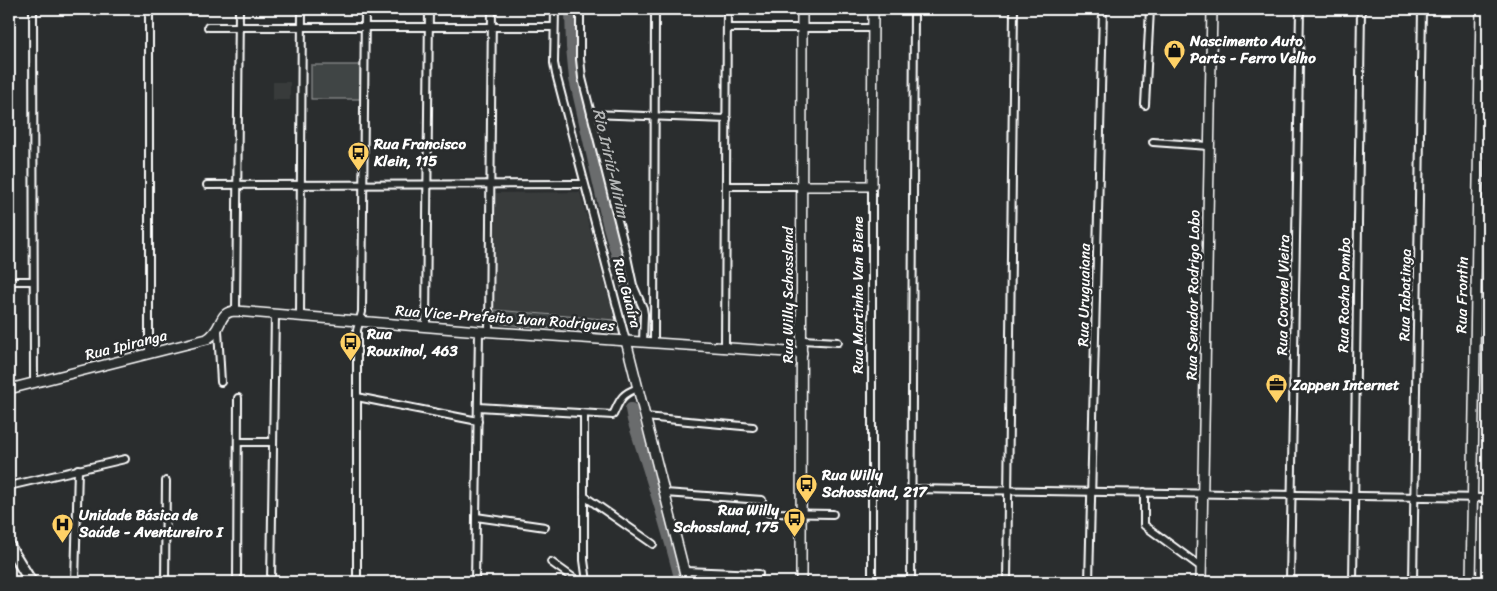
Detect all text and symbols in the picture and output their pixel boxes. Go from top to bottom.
place label: Nascimento Auto Parts - Ferro Velho [1189,28,1316,71]
shop icon: Nascimento Auto Parts - Ferro Velho [1162,38,1186,69]
water label: Rio Iririú-Mirim [584,105,638,222]
place label: Rua Francisco Klein, 115 [373,131,467,174]
bus stop icon: Rua Francisco Klein, 115 [346,141,370,172]
street label: Rua Senador Rodrigo Lobo [1179,209,1207,380]
street label: Rua Martinho Van Biene [845,216,871,374]
street label: Rua Willy Schossland [775,226,801,363]
street label: Rua Coronel Vieira [1269,234,1297,356]
street label: Rua Rocha Pombo [1330,237,1358,353]
street label: Rua Uruguaiana [1070,243,1098,347]
street label: Rua Tabatinga [1391,248,1419,341]
street label: Rua Guaíra [605,255,649,331]
street label: Rua Frontin [1448,256,1476,334]
street label: Rua Vice-Prefeito Ivan Rodrigues [394,297,616,339]
place label: Rua Rouxinol, 463 [366,321,458,364]
street label: Rua Ipiranga [82,322,170,368]
bus stop icon: Rua Rouxinol, 463 [339,331,363,362]
place label: Zappen Internet [1291,372,1400,398]
office icon: Zappen Internet [1264,373,1288,404]
place label: Rua Willy Schossland, 217 [821,462,928,505]
bus stop icon: Rua Willy Schossland, 217 [794,472,818,503]
place label: Rua Willy Schossland, 175 [673,497,779,540]
place label: Unidade Básica de Saúde - Aventureiro I [78,502,224,545]
bus stop icon: Rua Willy Schossland, 175 [783,507,807,538]
hospital icon: Unidade Básica de Saúde - Aventureiro I [51,512,75,543]

